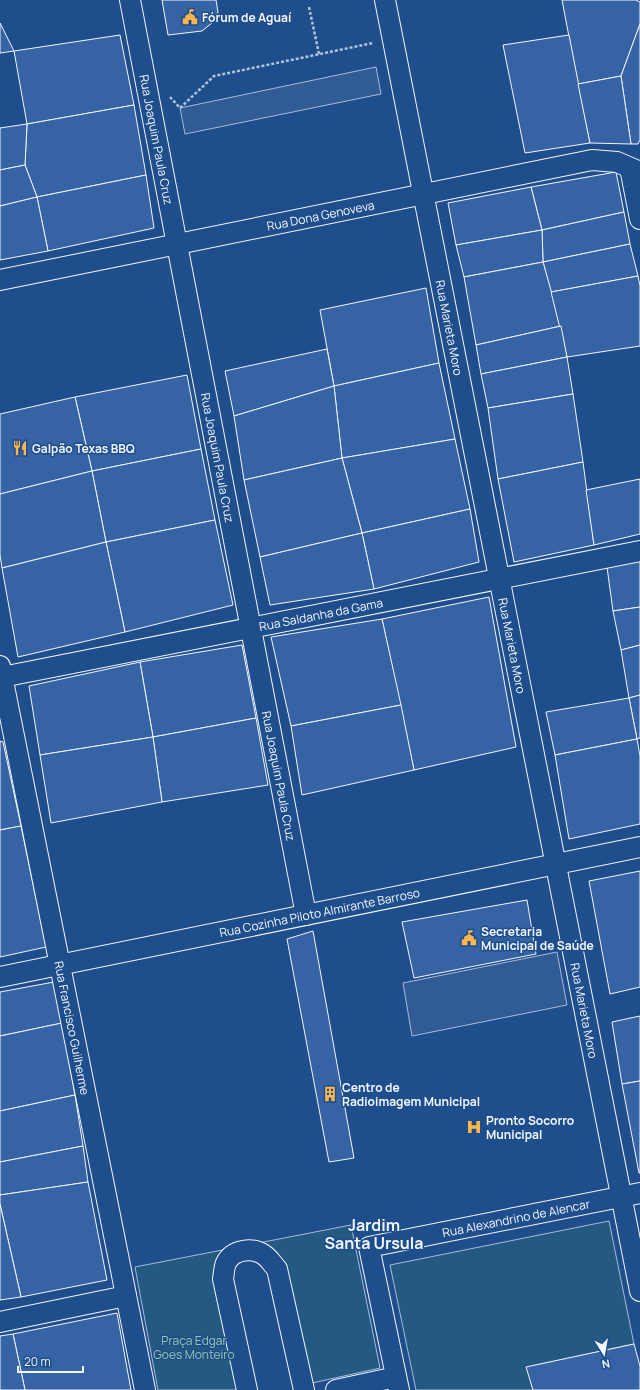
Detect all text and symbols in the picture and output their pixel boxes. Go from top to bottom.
public building icon: Fórum de Aguaí [181,8,199,26]
place label: Fórum de Aguaí [202,9,292,26]
street label: Rua Joaquim Paula Cruz [136,73,178,206]
street label: Rua Dona Genoveva [265,196,376,234]
street label: Rua Marieta Moro [432,278,467,377]
street label: Rua Joaquim Paula Cruz [197,391,239,524]
restaurant icon: Galpão Texas BBQ [11,439,29,457]
place label: Galpão Texas BBQ [32,440,135,457]
street label: Rua Saldanha da Gama [257,593,384,635]
street label: Rua Marieta Moro [495,596,530,695]
street label: Rua Joaquim Paula Cruz [258,709,300,842]
street label: Rua Cozinha Piloto Almirante Barroso [218,883,421,941]
place label: Secretaria Municipal de Saúde [481,923,594,954]
public building icon: Secretaria Municipal de Saúde [460,929,478,947]
street label: Rua Francisco Guilherme [51,959,94,1096]
street label: Rua Marieta Moro [567,961,602,1060]
place label: Centro de Radioimagem Municipal [342,1079,480,1110]
building icon: Centro de Radioimagem Municipal [321,1085,339,1103]
place label: Pronto Socorro Municipal [486,1112,574,1143]
hospital icon: Pronto Socorro Municipal [465,1118,483,1136]
street label: Rua Alexandrino de Alencar [441,1195,592,1241]
district label: Jardim Santa Ursula [324,1214,424,1254]
park label: Praça Edgar Goes Monteiro [153,1332,235,1363]
north arrow [584,1334,624,1374]
scale bar [18,1348,83,1374]
text: 20 m [24,1353,51,1370]
text: N [601,1356,611,1372]

